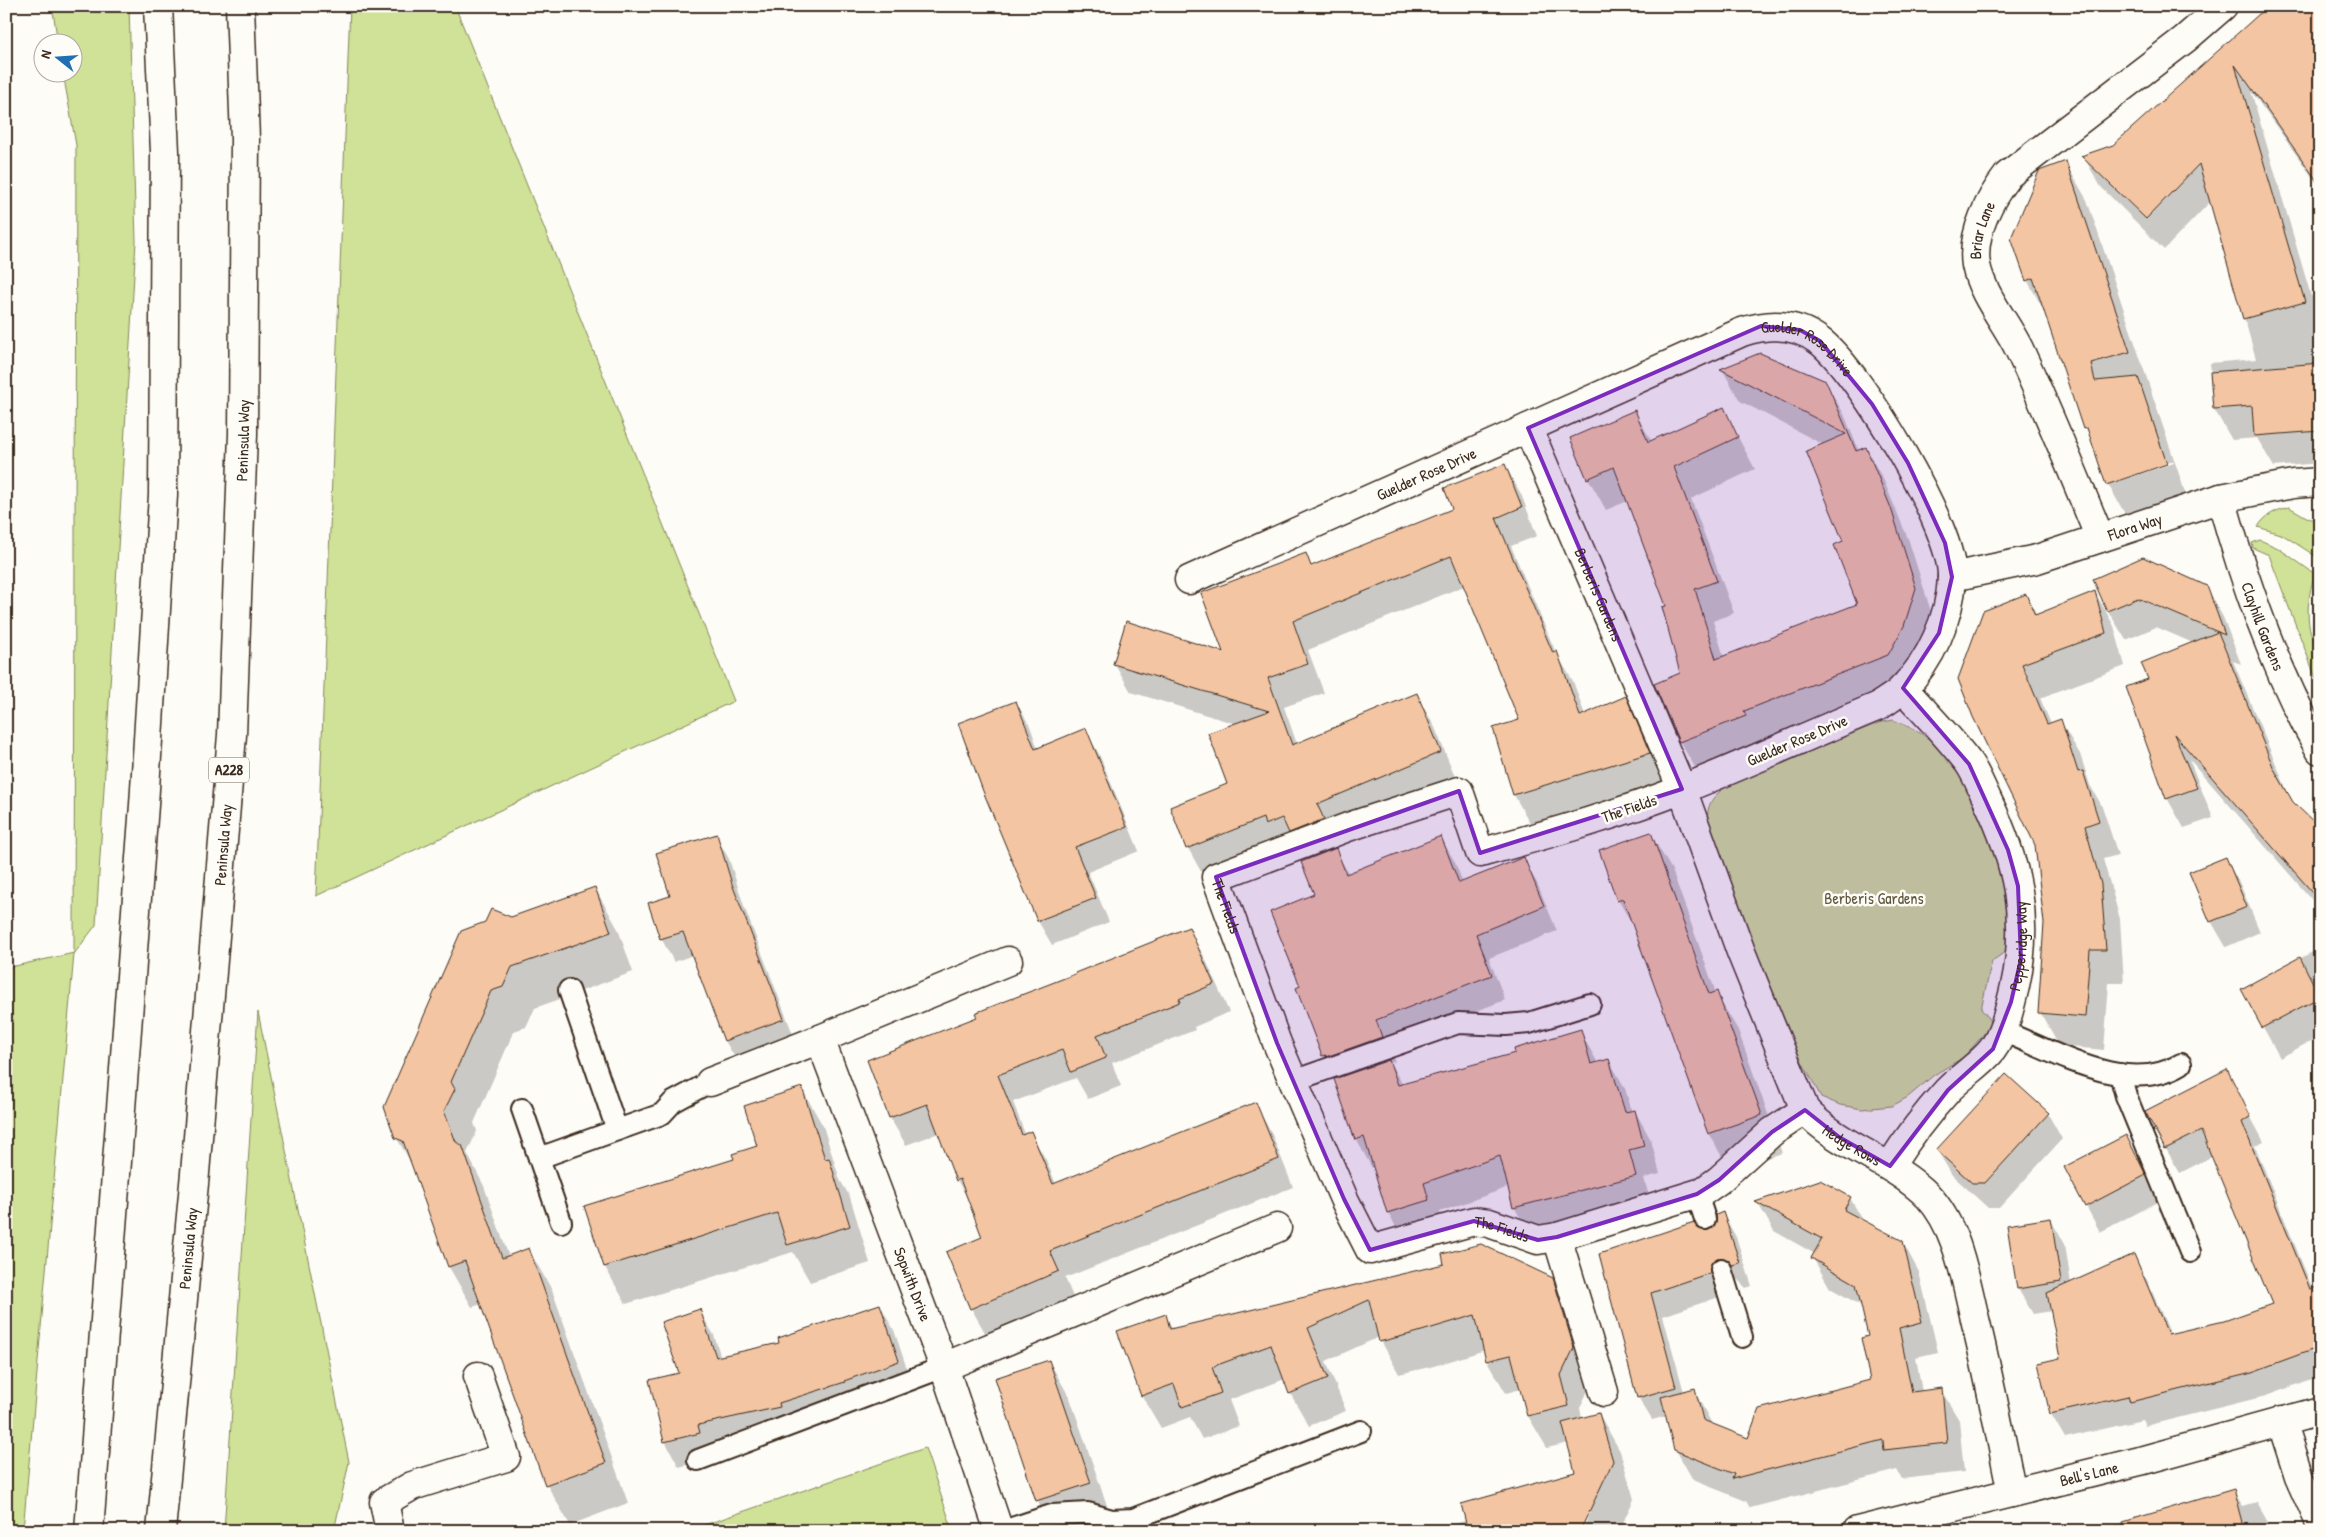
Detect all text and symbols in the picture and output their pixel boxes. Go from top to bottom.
north arrow [32,32,82,82]
text: N [35,47,55,60]
street label: Briar Lane [1964,197,2000,260]
street label: Guelder Rose Drive [1759,315,1859,381]
street label: Peninsula Way [230,399,254,482]
street label: Guelder Rose Drive [1373,441,1480,506]
street label: Flora Way [2104,507,2165,546]
street label: Berberis Gardens [1569,544,1629,645]
street label: Clayhill Gardens [2236,579,2290,674]
street label: Guelder Rose Drive [1743,709,1851,771]
road number: A228 [209,758,249,782]
street label: The Fields [1599,788,1659,828]
street label: Peninsula Way [208,803,237,886]
street label: The Fields [1207,875,1247,937]
park label: Berberis Gardens [1824,887,1924,909]
street label: Pepperidge Way [2003,900,2032,993]
street label: Hedge Rows [1818,1119,1885,1171]
street label: Peninsula Way [173,1206,203,1290]
street label: The Fields [1473,1210,1533,1247]
street label: Sopwith Drive [889,1244,937,1325]
street label: Bell's Lane [2057,1456,2121,1491]

